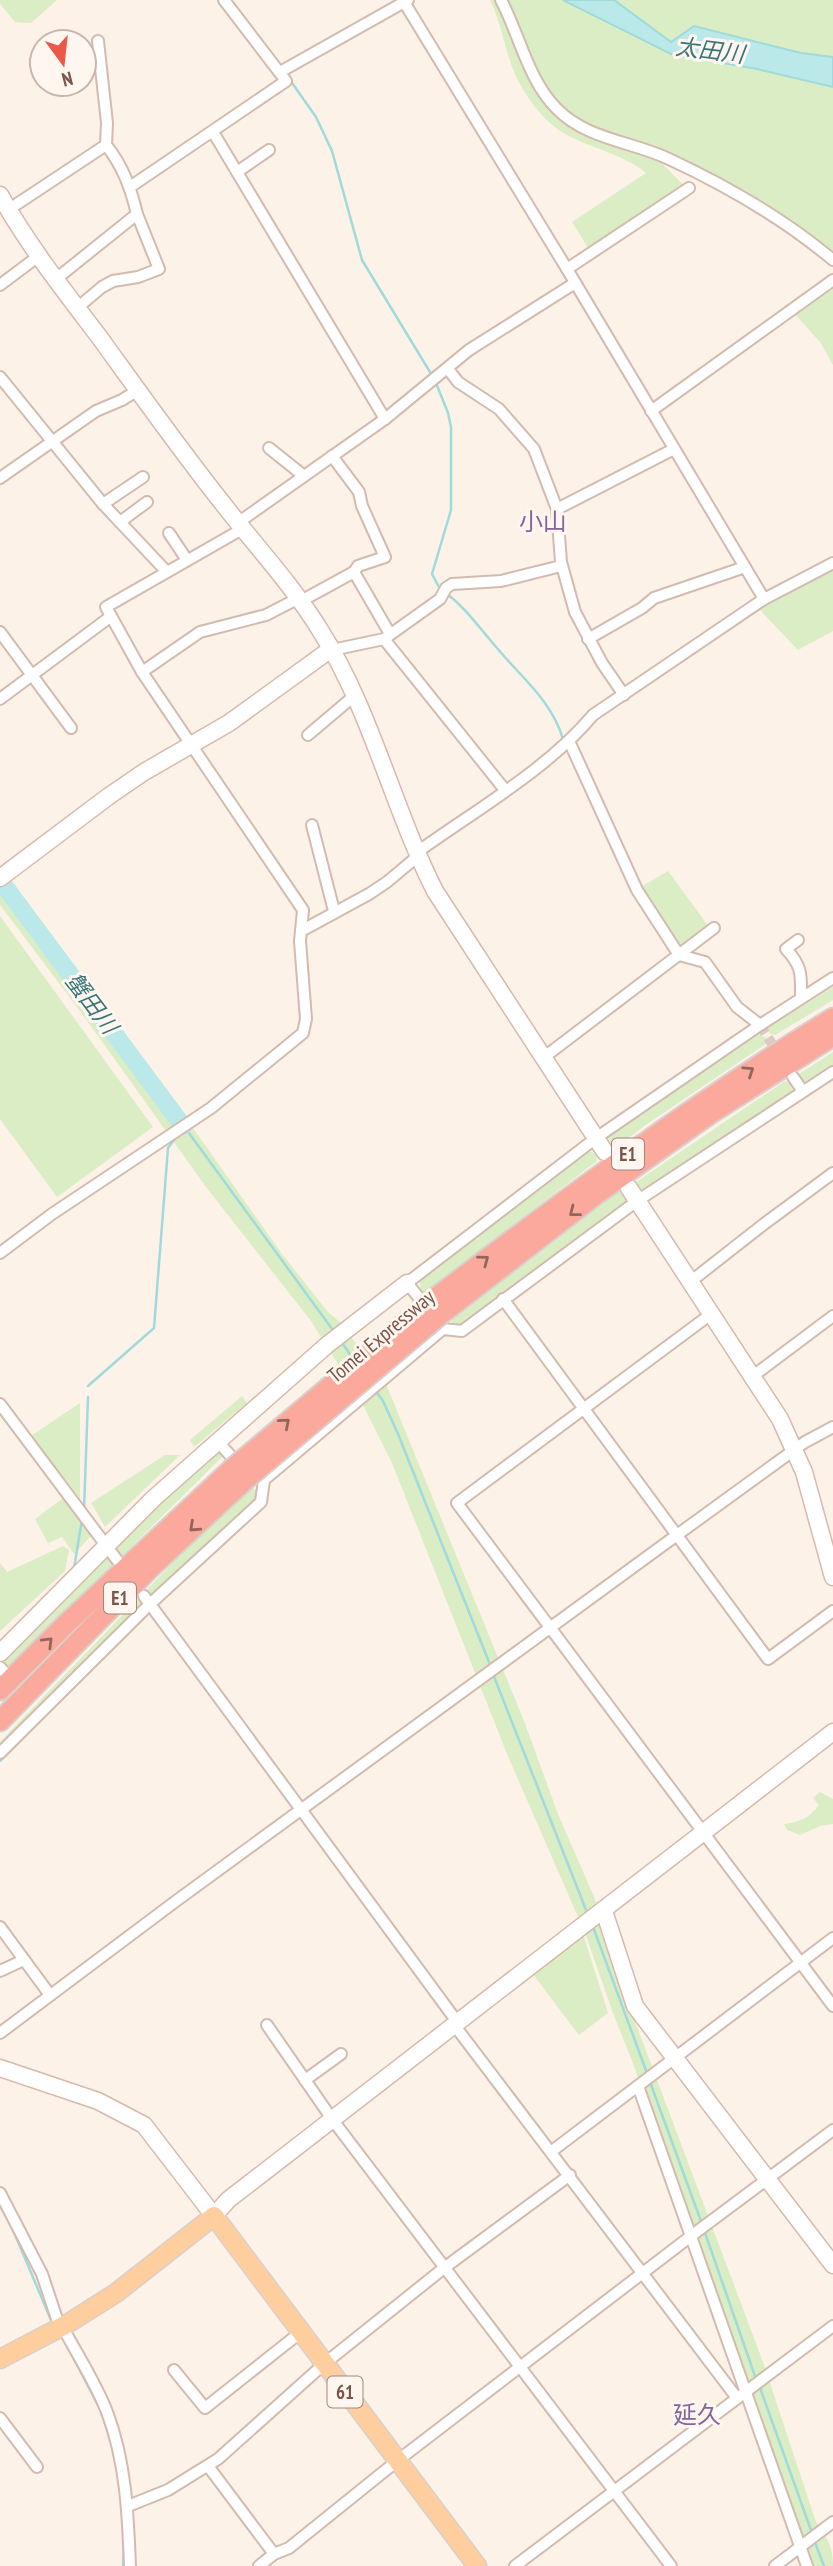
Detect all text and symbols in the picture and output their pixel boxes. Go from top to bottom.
north arrow [28,28,98,98]
water label: 太田川 [674,31,749,69]
text: N [59,67,75,92]
district label: 小山 [519,506,567,537]
water label: 蟹田川 [60,967,126,1042]
one-way arrow [741,1066,754,1079]
road number: E1 [612,1138,644,1170]
one-way arrow [569,1203,581,1216]
one-way arrow [477,1256,489,1269]
street label: Tomei Expressway [322,1283,440,1389]
one-way arrow [276,1419,289,1431]
one-way arrow [189,1519,202,1532]
road number: E1 [104,1582,136,1614]
one-way arrow [39,1637,52,1650]
road number: 61 [328,2376,362,2408]
district label: 延久 [673,2399,721,2430]

